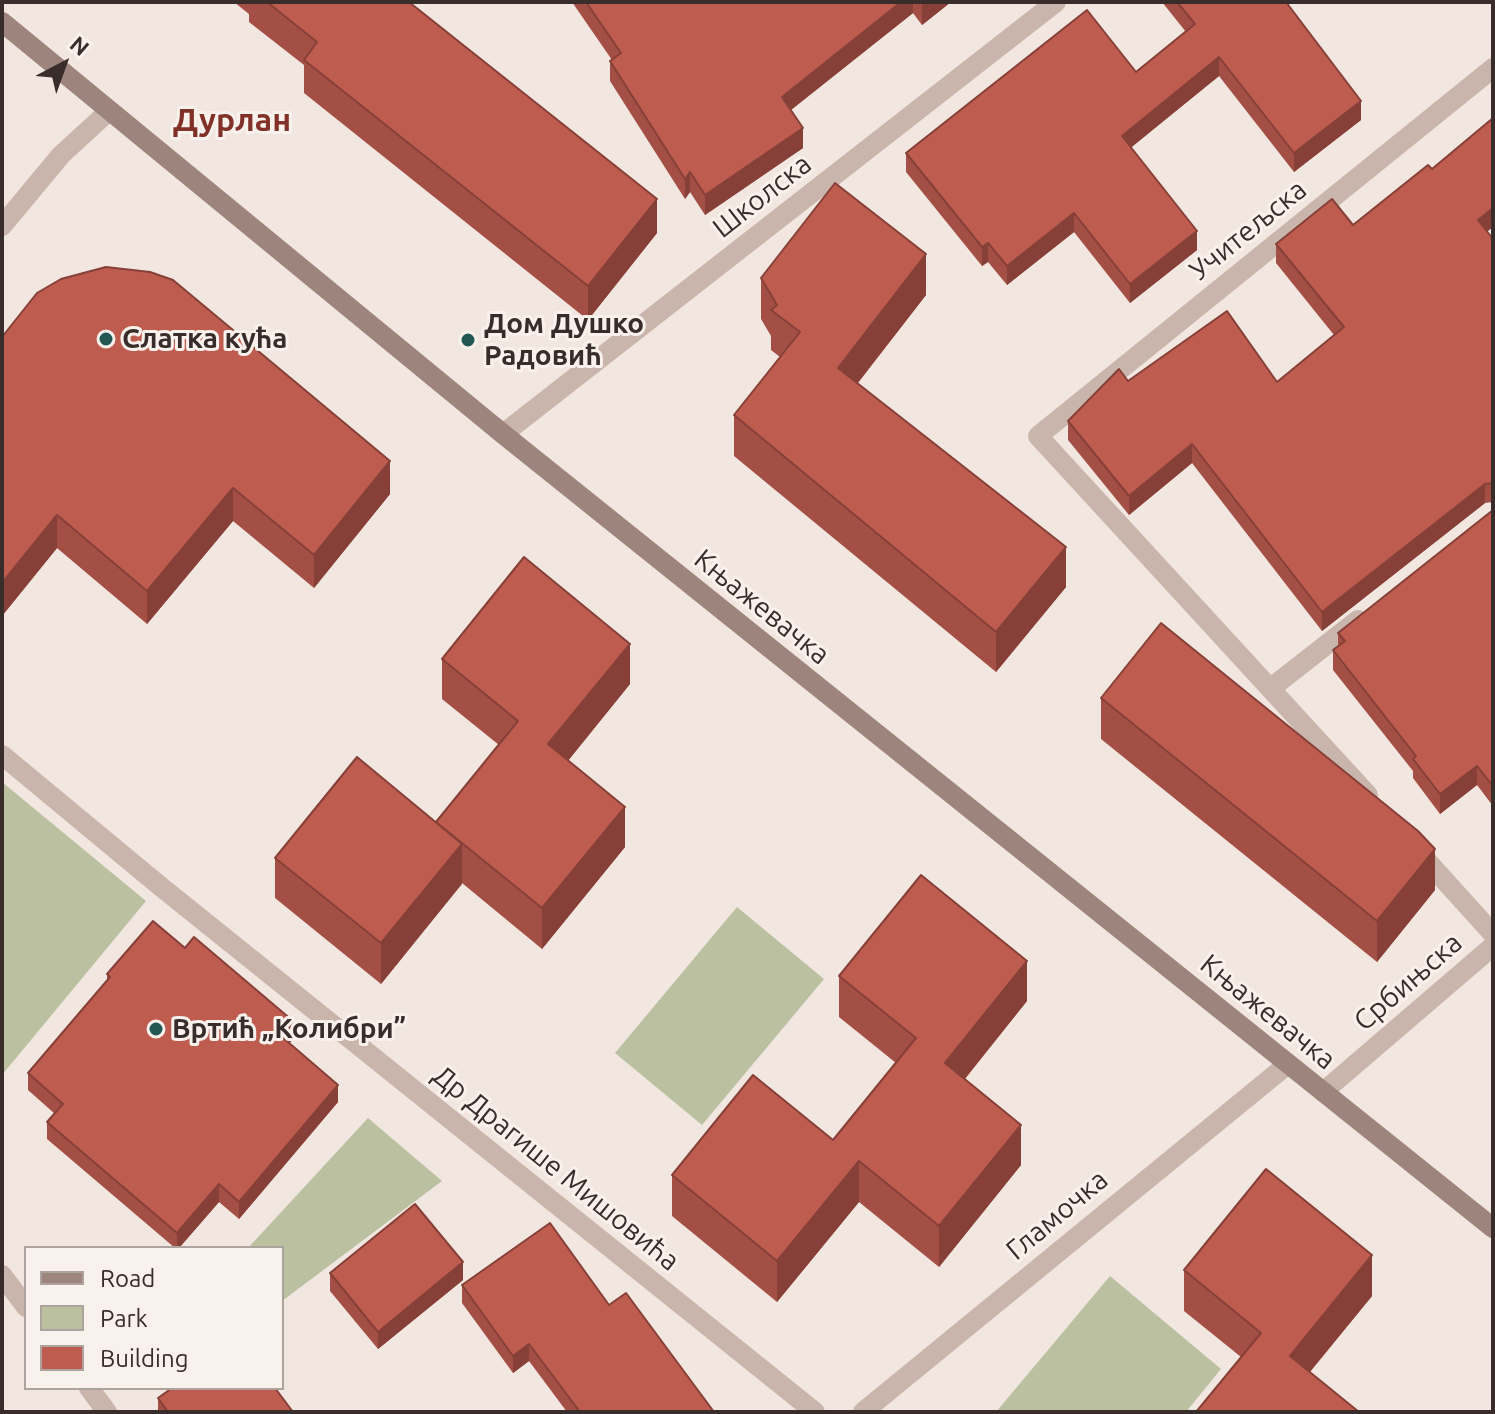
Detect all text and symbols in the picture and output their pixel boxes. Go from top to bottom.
north arrow [24,24,104,104]
text: N [66,31,94,60]
district label: Дурлан [173,101,291,139]
street label: Школска [706,147,818,245]
street label: Учитељска [1183,173,1313,287]
place label: Дом Душко Радовић [484,307,644,373]
place label: Слатка кућа [122,322,288,356]
marker: Слатка кућа [97,330,115,348]
marker: Дом Душко Радовић [459,331,477,349]
street label: Књажевачка [688,542,836,672]
street label: Србињска [1347,926,1469,1038]
street label: Књажевачка [1194,947,1342,1077]
place label: Вртић „Колибри” [172,1012,406,1046]
marker: Вртић „Колибри” [147,1020,165,1038]
street label: Др Драгише Мишовића [426,1058,686,1278]
street label: Гламочка [999,1163,1115,1267]
legend [24,1246,284,1390]
text: Road [100,1265,155,1292]
text: Park [100,1305,148,1332]
text: Building [100,1345,188,1372]

